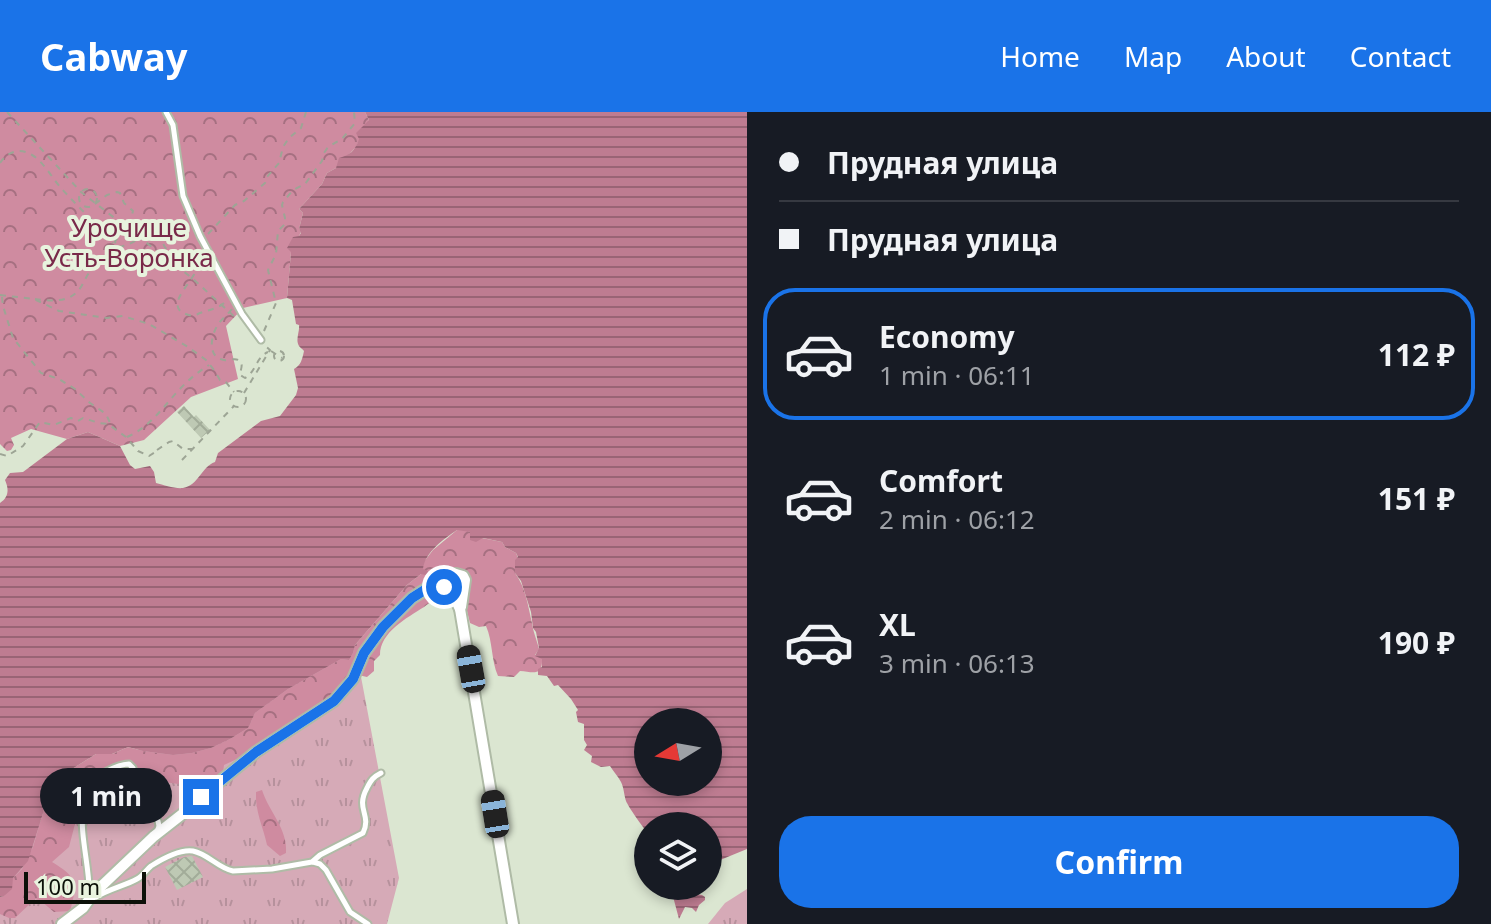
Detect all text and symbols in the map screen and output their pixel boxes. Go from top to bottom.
text: Cabway [40,30,187,82]
text: Home [1000,37,1080,75]
text: Map [1124,37,1182,75]
text: About [1226,37,1306,75]
text: Contact [1350,37,1451,75]
text: Прудная улица [827,142,1058,183]
park label: Урочище Усть-Воронка [44,209,214,275]
text: Прудная улица [827,219,1058,260]
text: Economy [879,316,1015,357]
icon: car [783,318,855,390]
text: 112 ₽ [1378,334,1455,375]
text: 1 min · 06:11 [879,357,1035,393]
text: Comfort [879,460,1003,501]
icon: car [783,462,855,534]
text: 151 ₽ [1378,478,1455,519]
text: 2 min · 06:12 [879,501,1035,537]
route start [426,569,462,605]
text: XL [879,604,916,645]
icon: car [783,606,855,678]
text: 190 ₽ [1378,622,1455,663]
car [455,643,487,695]
text: 3 min · 06:13 [879,645,1035,681]
north arrow [634,708,722,796]
map controls [634,708,722,900]
callout: 1 min [41,769,173,825]
text: 1 min [70,778,142,814]
route end [183,779,219,815]
car [479,788,511,840]
button: layers [634,812,722,900]
button: Confirm [779,816,1459,908]
scale bar [24,868,146,904]
text: 100 m [36,871,100,901]

